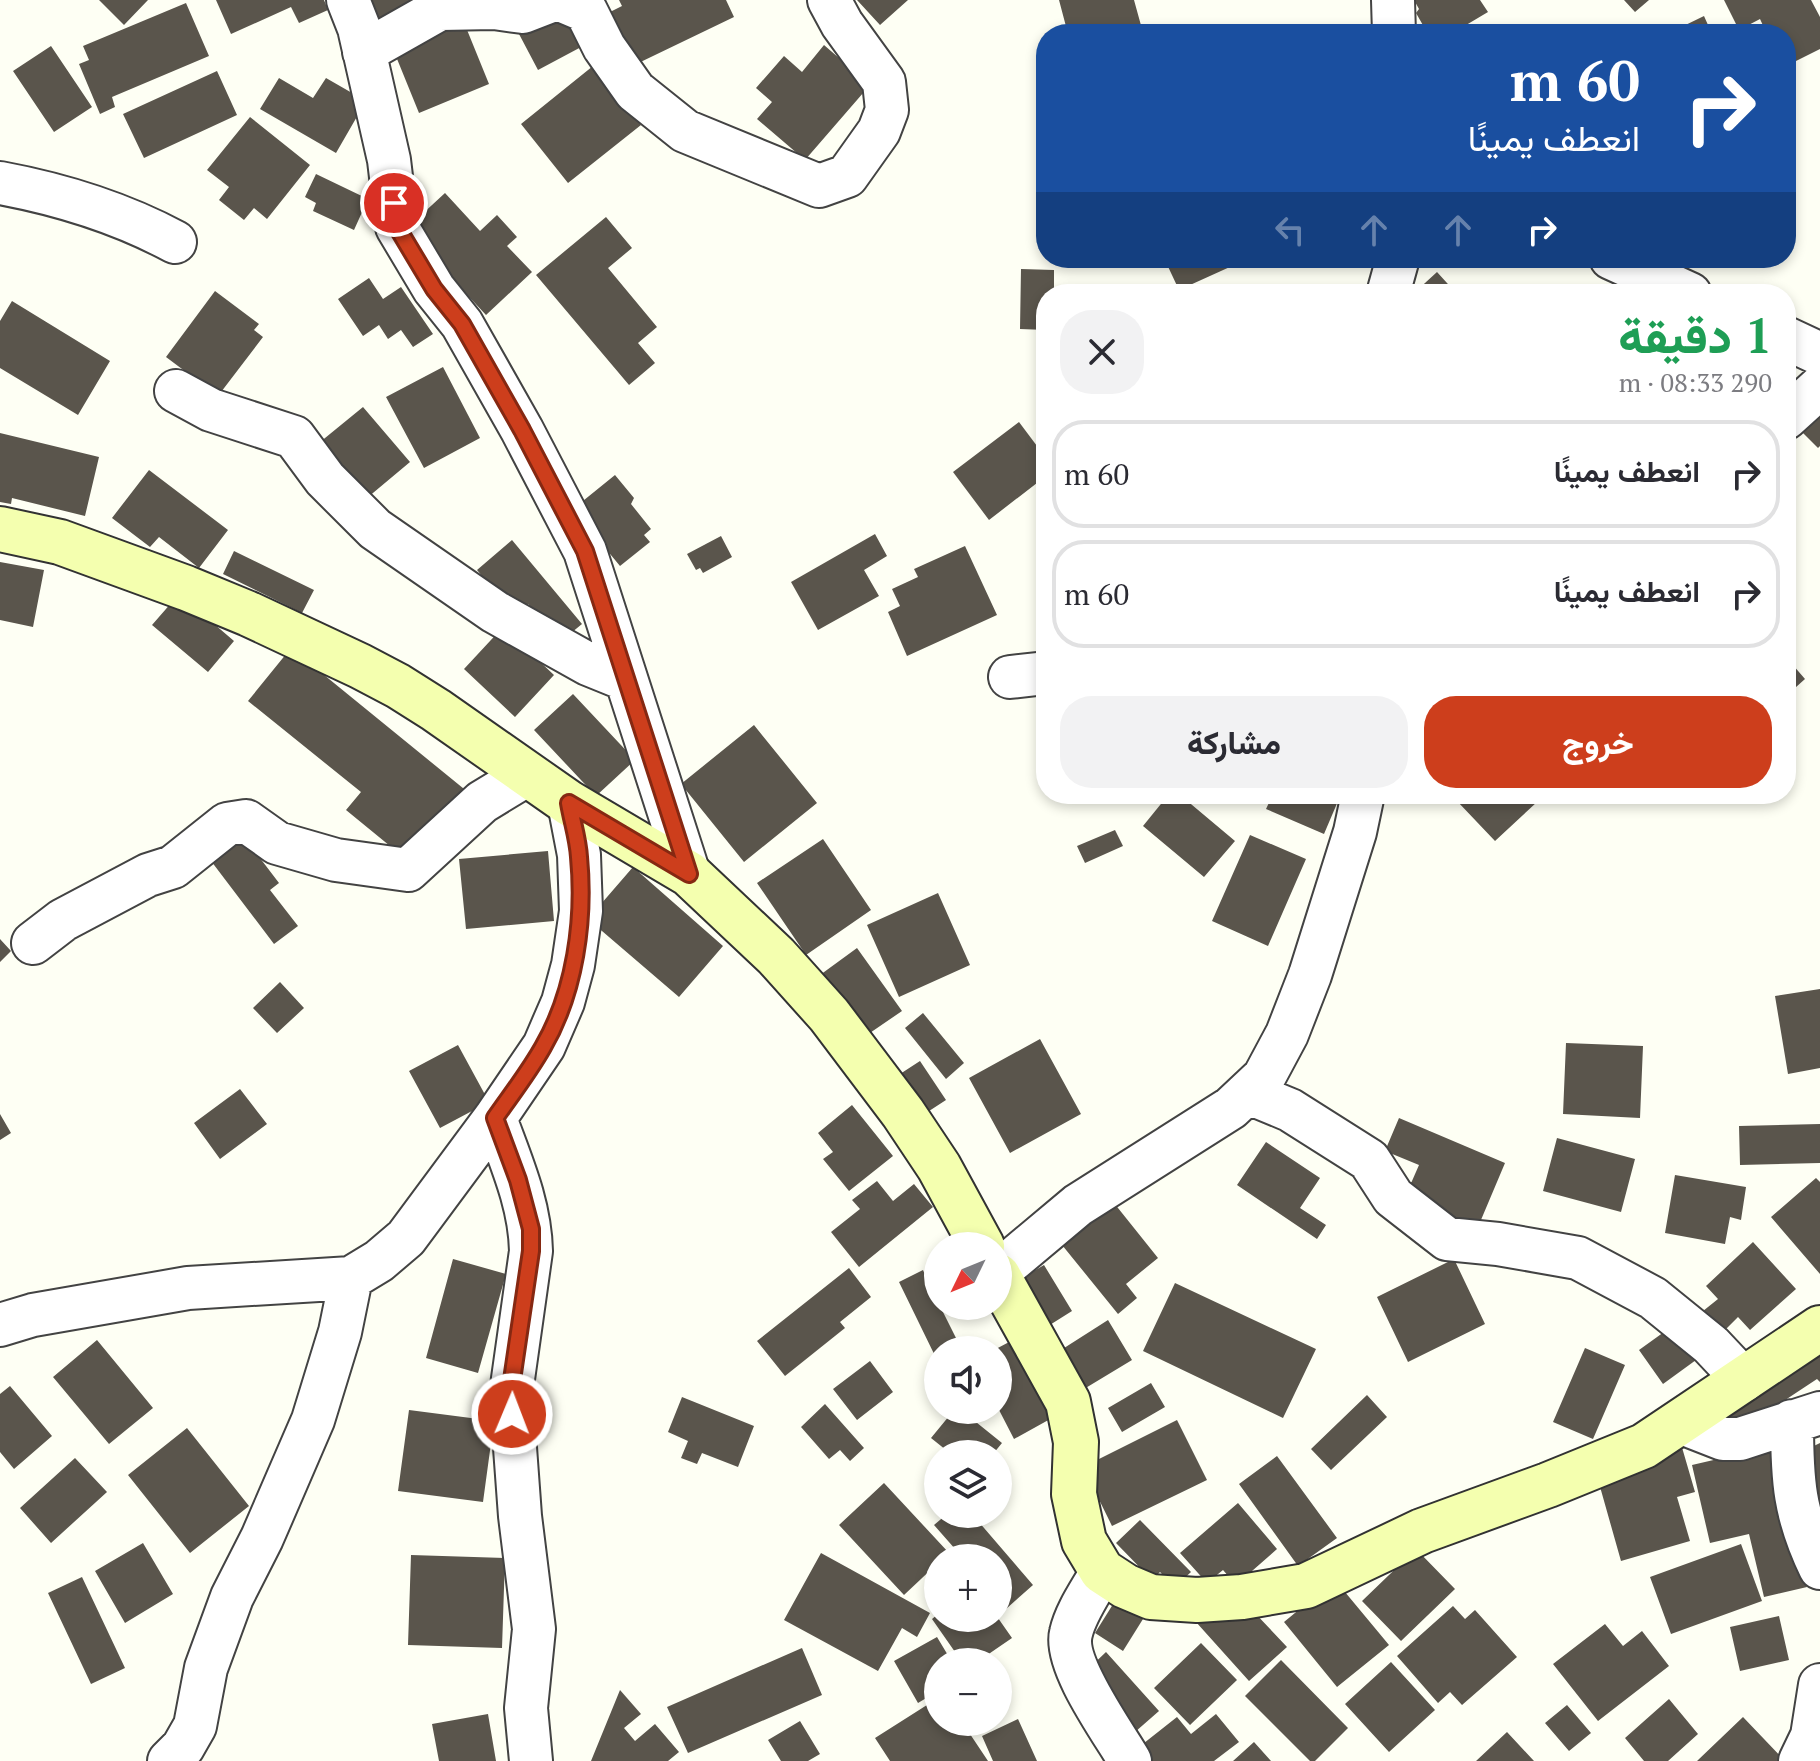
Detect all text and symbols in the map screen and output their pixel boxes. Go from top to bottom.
text: 60 m [1510,43,1640,117]
icon: right [1668,56,1772,160]
text: انعطف يمينًا [1468,114,1640,161]
pin [360,169,428,237]
icon: arrive [372,181,416,225]
icon: left [1268,208,1312,252]
icon: ahead [1352,208,1396,252]
icon: ahead [1436,208,1480,252]
icon: right [1520,208,1564,252]
text: 1 دقيقة [1618,303,1772,367]
button: close [1060,310,1144,394]
text: 290 m · 08:33 [1619,365,1772,399]
text: انعطف يمينًا [1554,451,1700,491]
icon: right [1724,452,1768,496]
text: 60 m [1064,454,1129,494]
text: انعطف يمينًا [1554,571,1700,611]
icon: right [1724,572,1768,616]
text: 60 m [1064,574,1129,614]
button: مشاركة [1060,696,1408,788]
button: خروج [1424,696,1772,788]
north arrow [924,1232,1012,1320]
map controls [924,1232,1012,1736]
button: sound [924,1336,1012,1424]
position arrow [470,1372,554,1456]
button: layers [924,1440,1012,1528]
button: + [924,1544,1012,1632]
button: − [924,1648,1012,1736]

